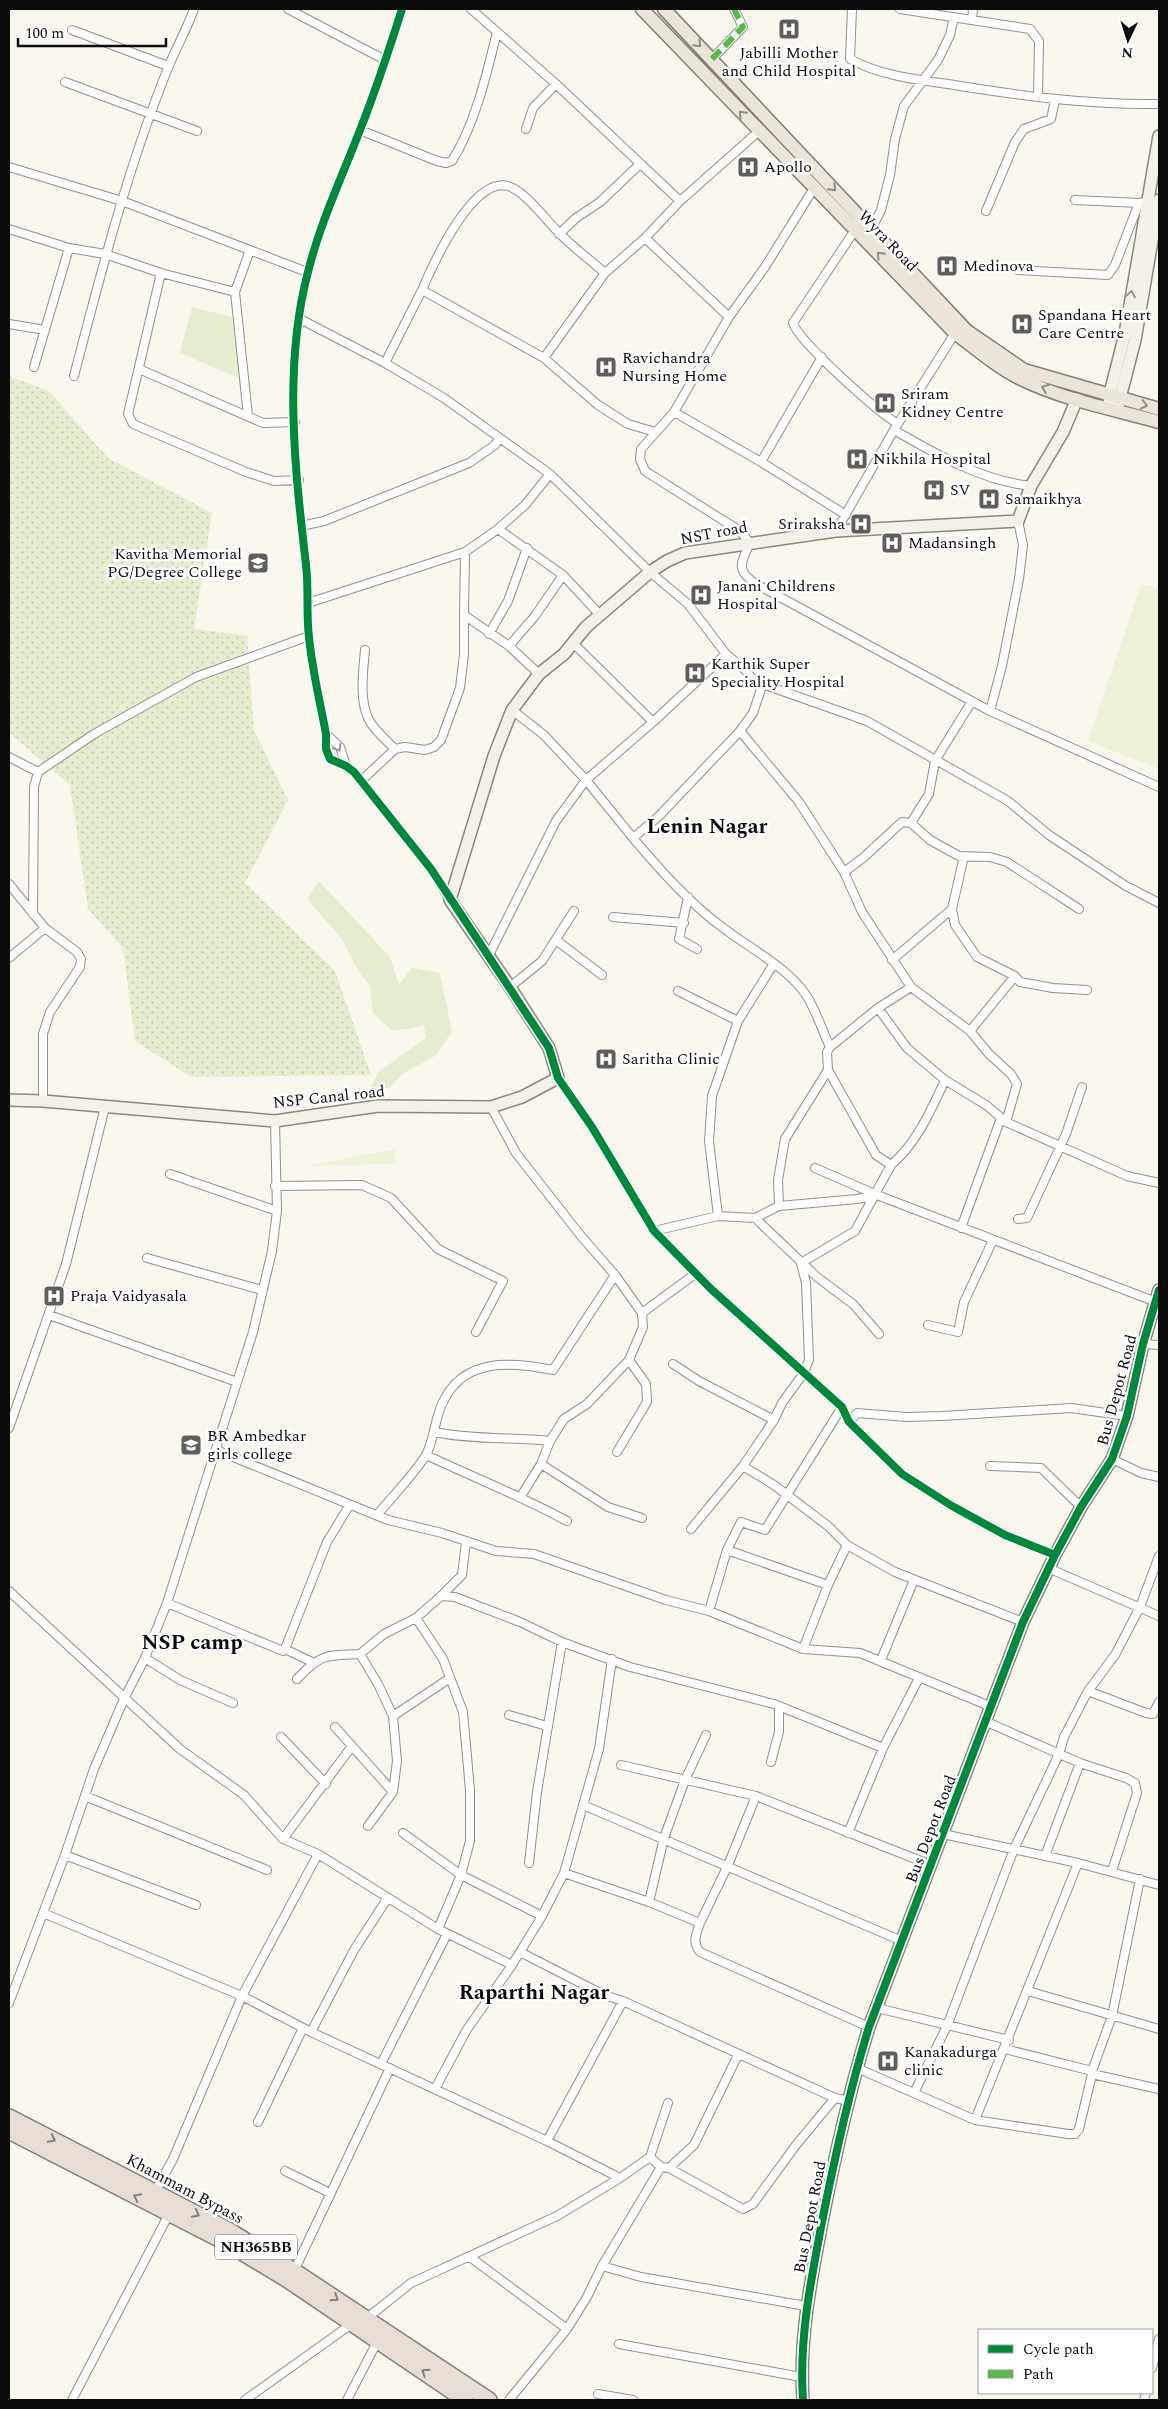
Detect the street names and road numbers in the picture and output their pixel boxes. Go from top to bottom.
street label: Wyra Road [852,205,924,277]
street label: NST road [678,515,750,551]
street label: NSP Canal road [272,1079,386,1115]
street label: Bus Depot Road [1091,1332,1143,1448]
street label: Bus Depot Road [899,1771,963,1887]
street label: Khammam Bypass [122,2148,248,2230]
street label: Bus Depot Road [787,2159,833,2275]
road number: NH365BB [215,2234,297,2260]

